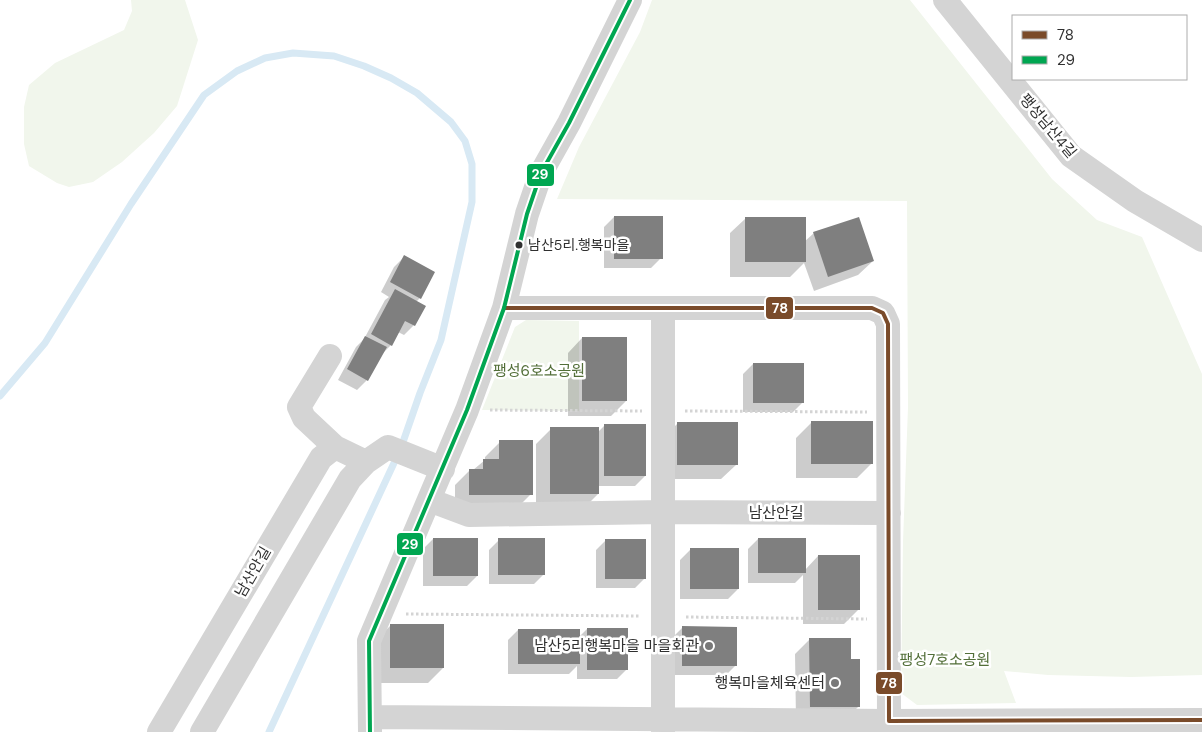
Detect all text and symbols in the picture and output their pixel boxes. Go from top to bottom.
legend [1012,15,1187,80]
text: 78 [1057,25,1074,45]
text: 29 [1057,50,1075,70]
street label: 팽성남산4길 [1015,90,1081,162]
line badge: 29 [526,163,555,187]
text: 29 [532,165,549,183]
place label: 남산5리.행복마을 [528,236,630,254]
marker: 남산5리.행복마을 [514,240,524,250]
line badge: 78 [765,296,794,320]
text: 78 [772,299,788,317]
park label: 팽성6호소공원 [493,361,585,381]
street label: 남산안길 [748,503,804,523]
line badge: 29 [396,532,424,556]
text: 29 [402,535,419,553]
street label: 남산안길 [231,543,275,601]
place label: 남산5리행복마을 마을회관 [534,636,699,656]
marker: 남산5리행복마을 마을회관 [703,640,715,652]
park label: 팽성7호소공원 [900,650,990,670]
line badge: 78 [875,671,903,695]
place label: 행복마을체육센터 [715,673,825,693]
text: 78 [881,674,897,692]
marker: 행복마을체육센터 [829,677,841,689]

